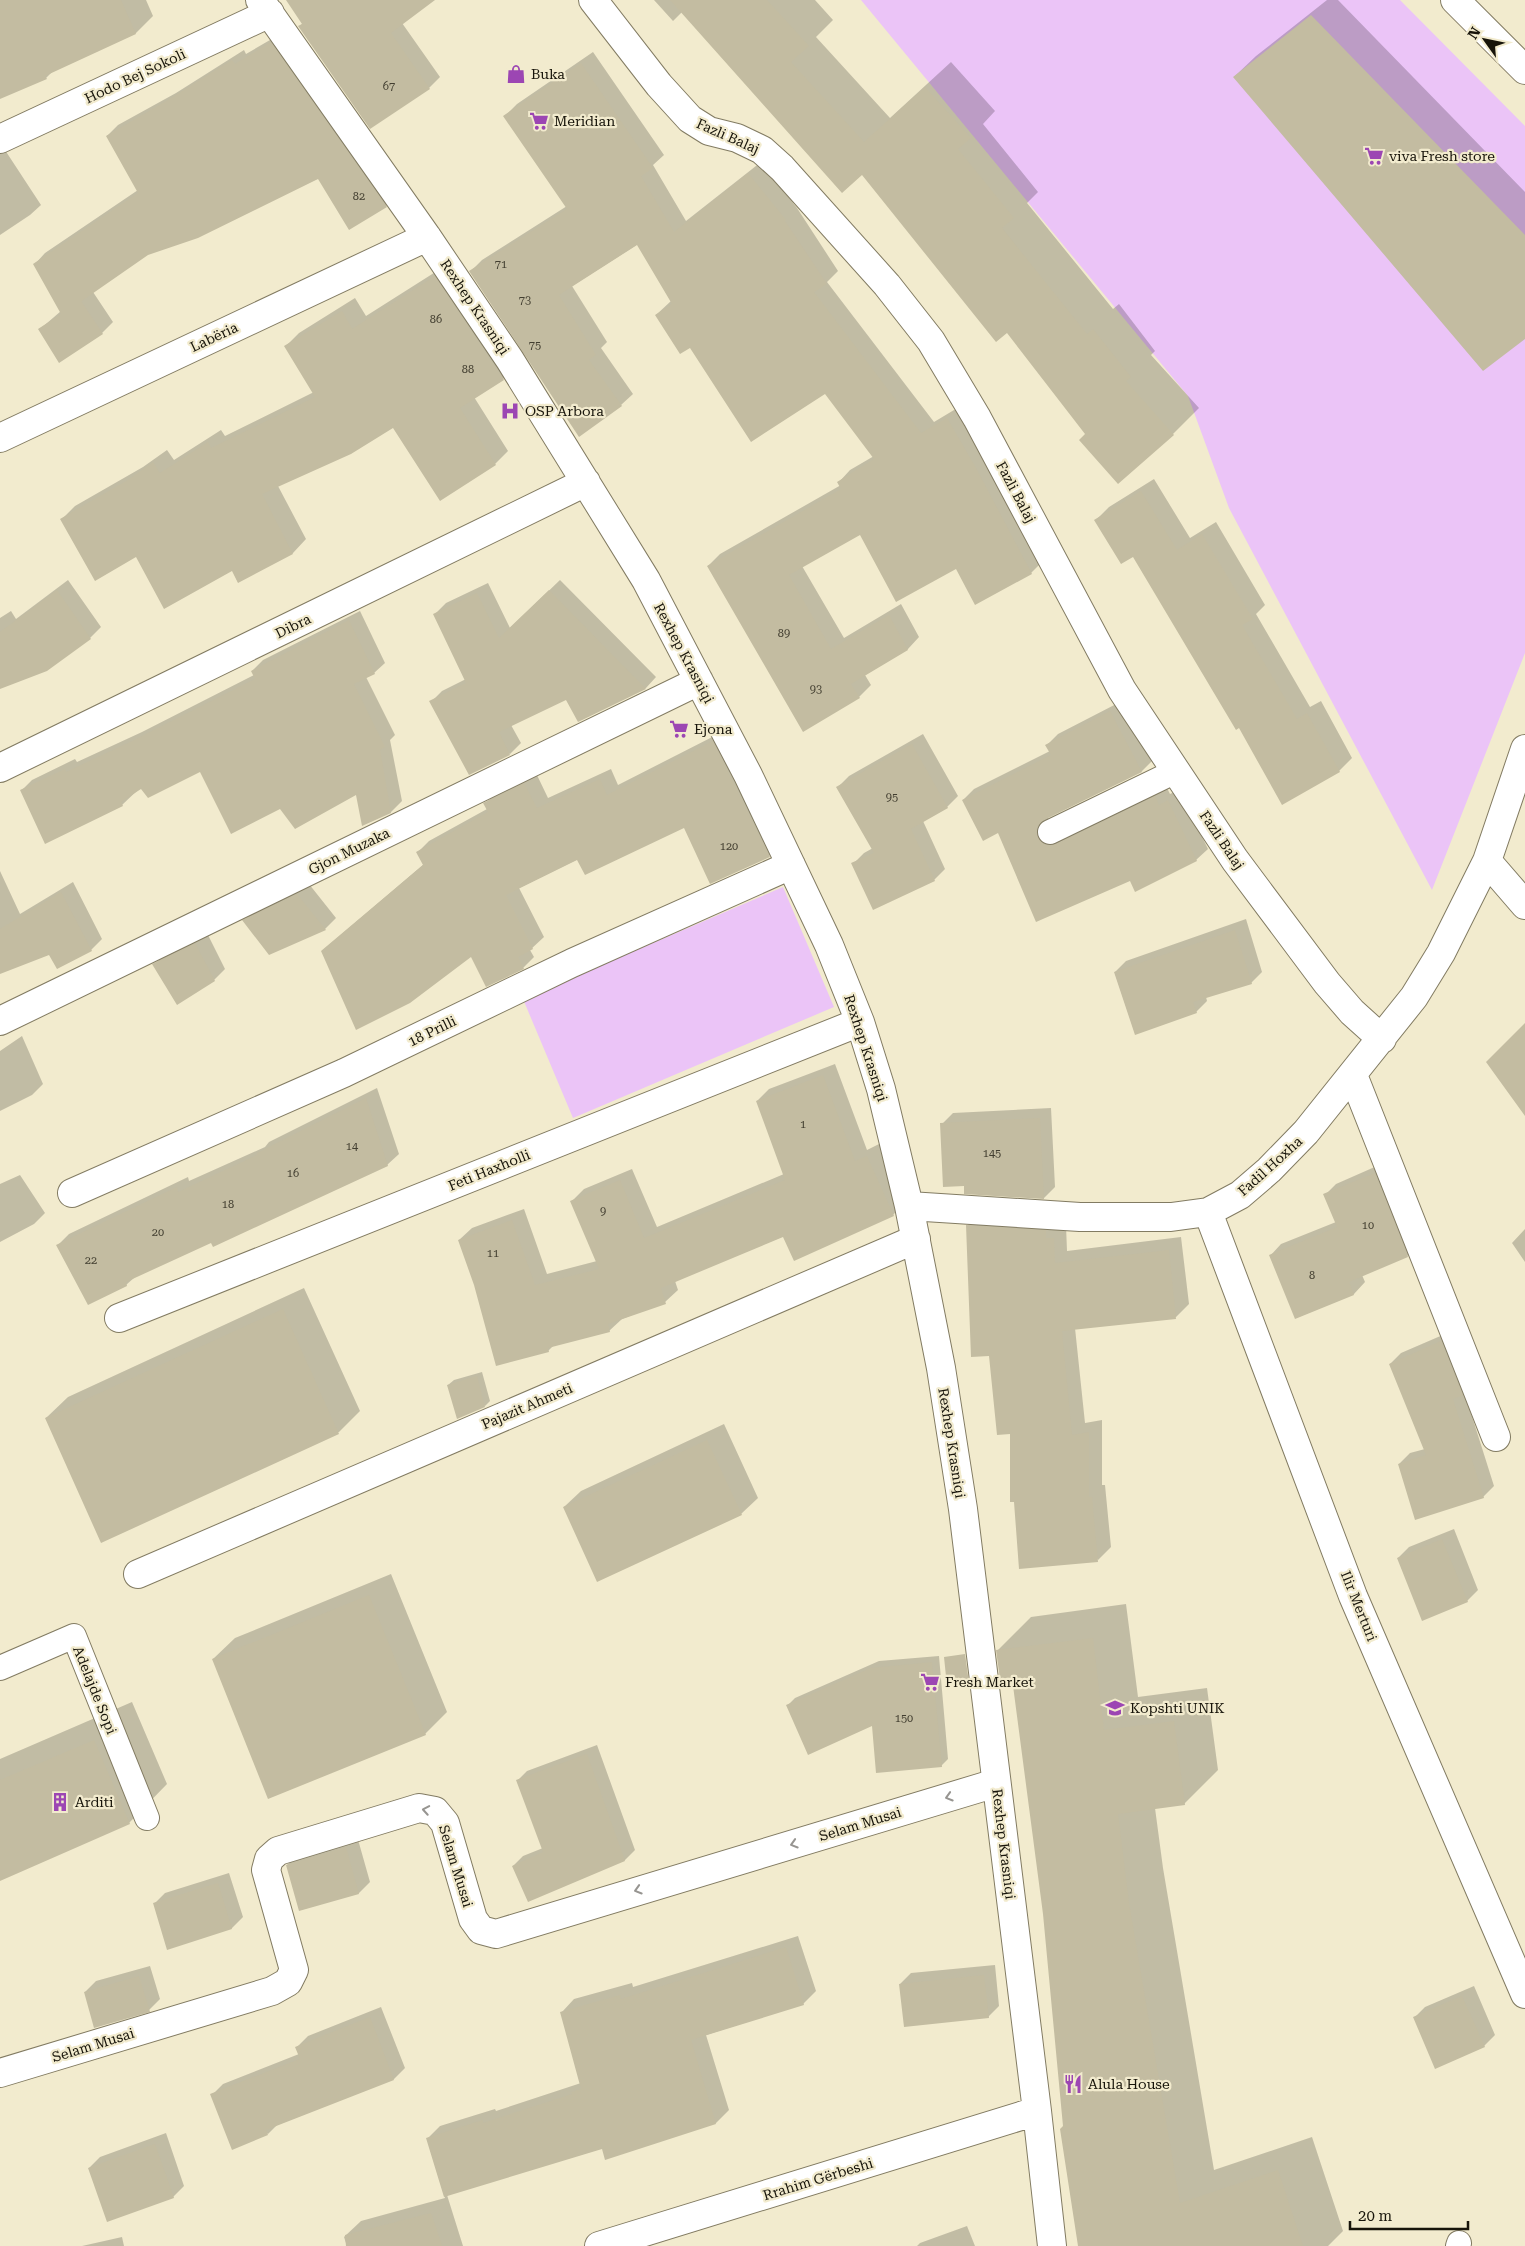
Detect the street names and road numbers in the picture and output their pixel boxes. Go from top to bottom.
street label: Hodo Bej Sokoli [82,45,188,106]
street label: Fazli Balaj [694,115,762,157]
street label: Rexhep Krasniqi [437,256,513,358]
street label: Labëria [188,319,241,355]
street label: Fazli Balaj [993,459,1039,525]
street label: Rexhep Krasniqi [651,600,717,706]
street label: Dibra [273,610,314,641]
street label: Fazli Balaj [1197,808,1247,872]
street label: Gjon Muzaka [306,824,393,878]
street label: Rexhep Krasniqi [841,993,891,1104]
street label: 18 Prilli [405,1012,459,1050]
street label: Fadil Hoxha [1235,1133,1306,1199]
street label: Feti Haxholli [446,1146,533,1194]
street label: Pajazit Ahmeti [479,1380,575,1432]
street label: Rexhep Krasniqi [935,1387,969,1500]
street label: Ilir Merturi [1338,1569,1381,1644]
street label: Adelajde Sopi [70,1644,120,1737]
street label: Rexhep Krasniqi [989,1788,1019,1901]
street label: Selam Musai [817,1804,904,1844]
street label: Selam Musai [436,1823,476,1910]
street label: Selam Musai [50,2025,137,2065]
street label: Rrahim Gërbeshi [761,2154,875,2203]

